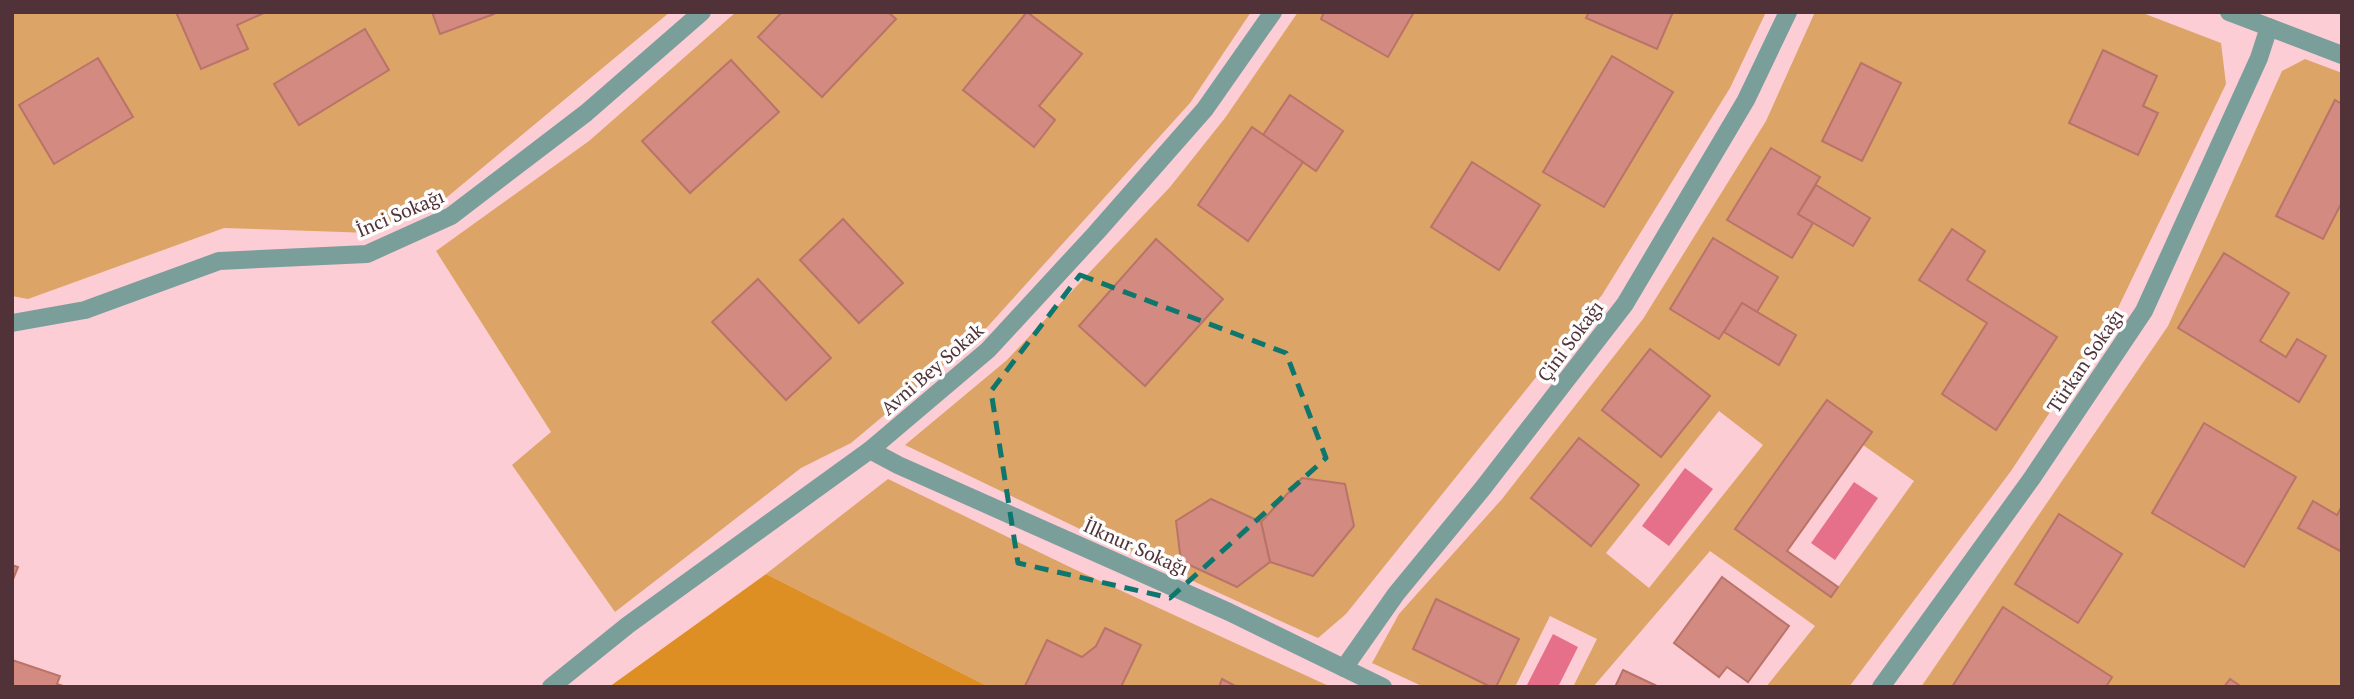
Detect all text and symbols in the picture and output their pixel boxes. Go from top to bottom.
street label: İnci Sokağı [352,183,447,242]
street label: Çini Sokağı [1531,295,1608,386]
street label: Türkan Sokağı [2041,304,2129,418]
street label: Avni Bey Sokak [875,317,988,420]
street label: İlknur Sokağı [1080,512,1193,581]

